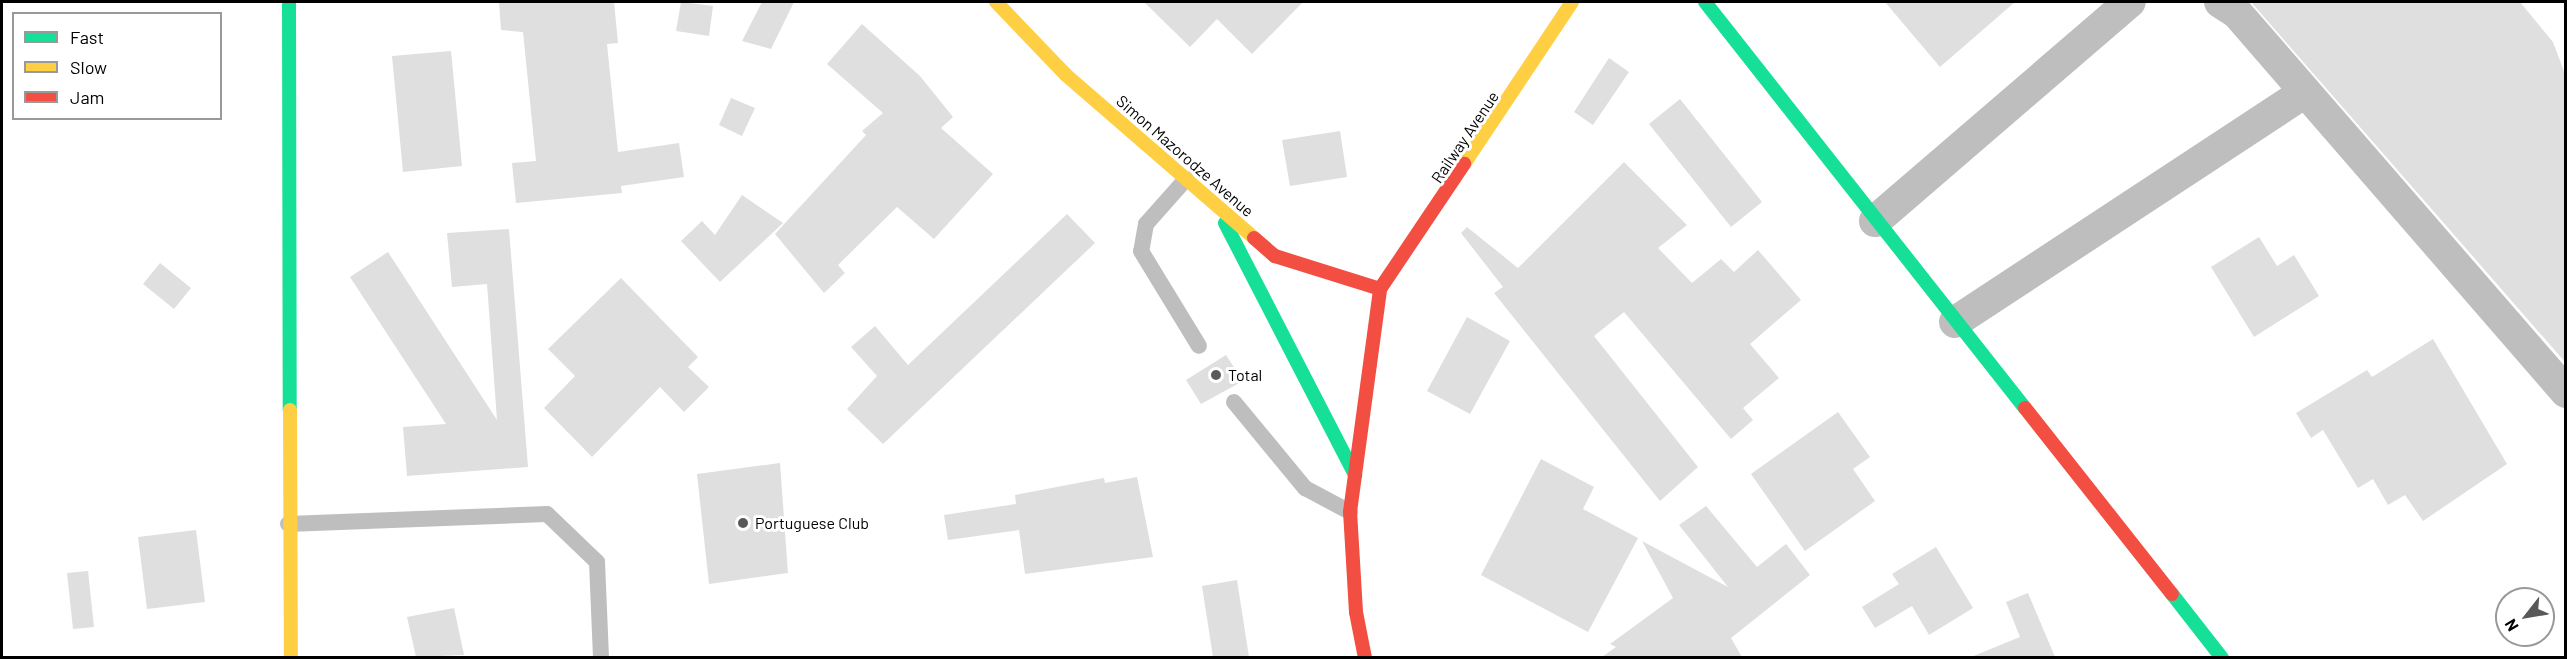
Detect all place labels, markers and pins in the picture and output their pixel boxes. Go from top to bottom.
place label: Total [1228,365,1262,385]
marker: Total [1209,368,1223,382]
place label: Portuguese Club [755,513,869,533]
marker: Portuguese Club [736,516,750,530]

